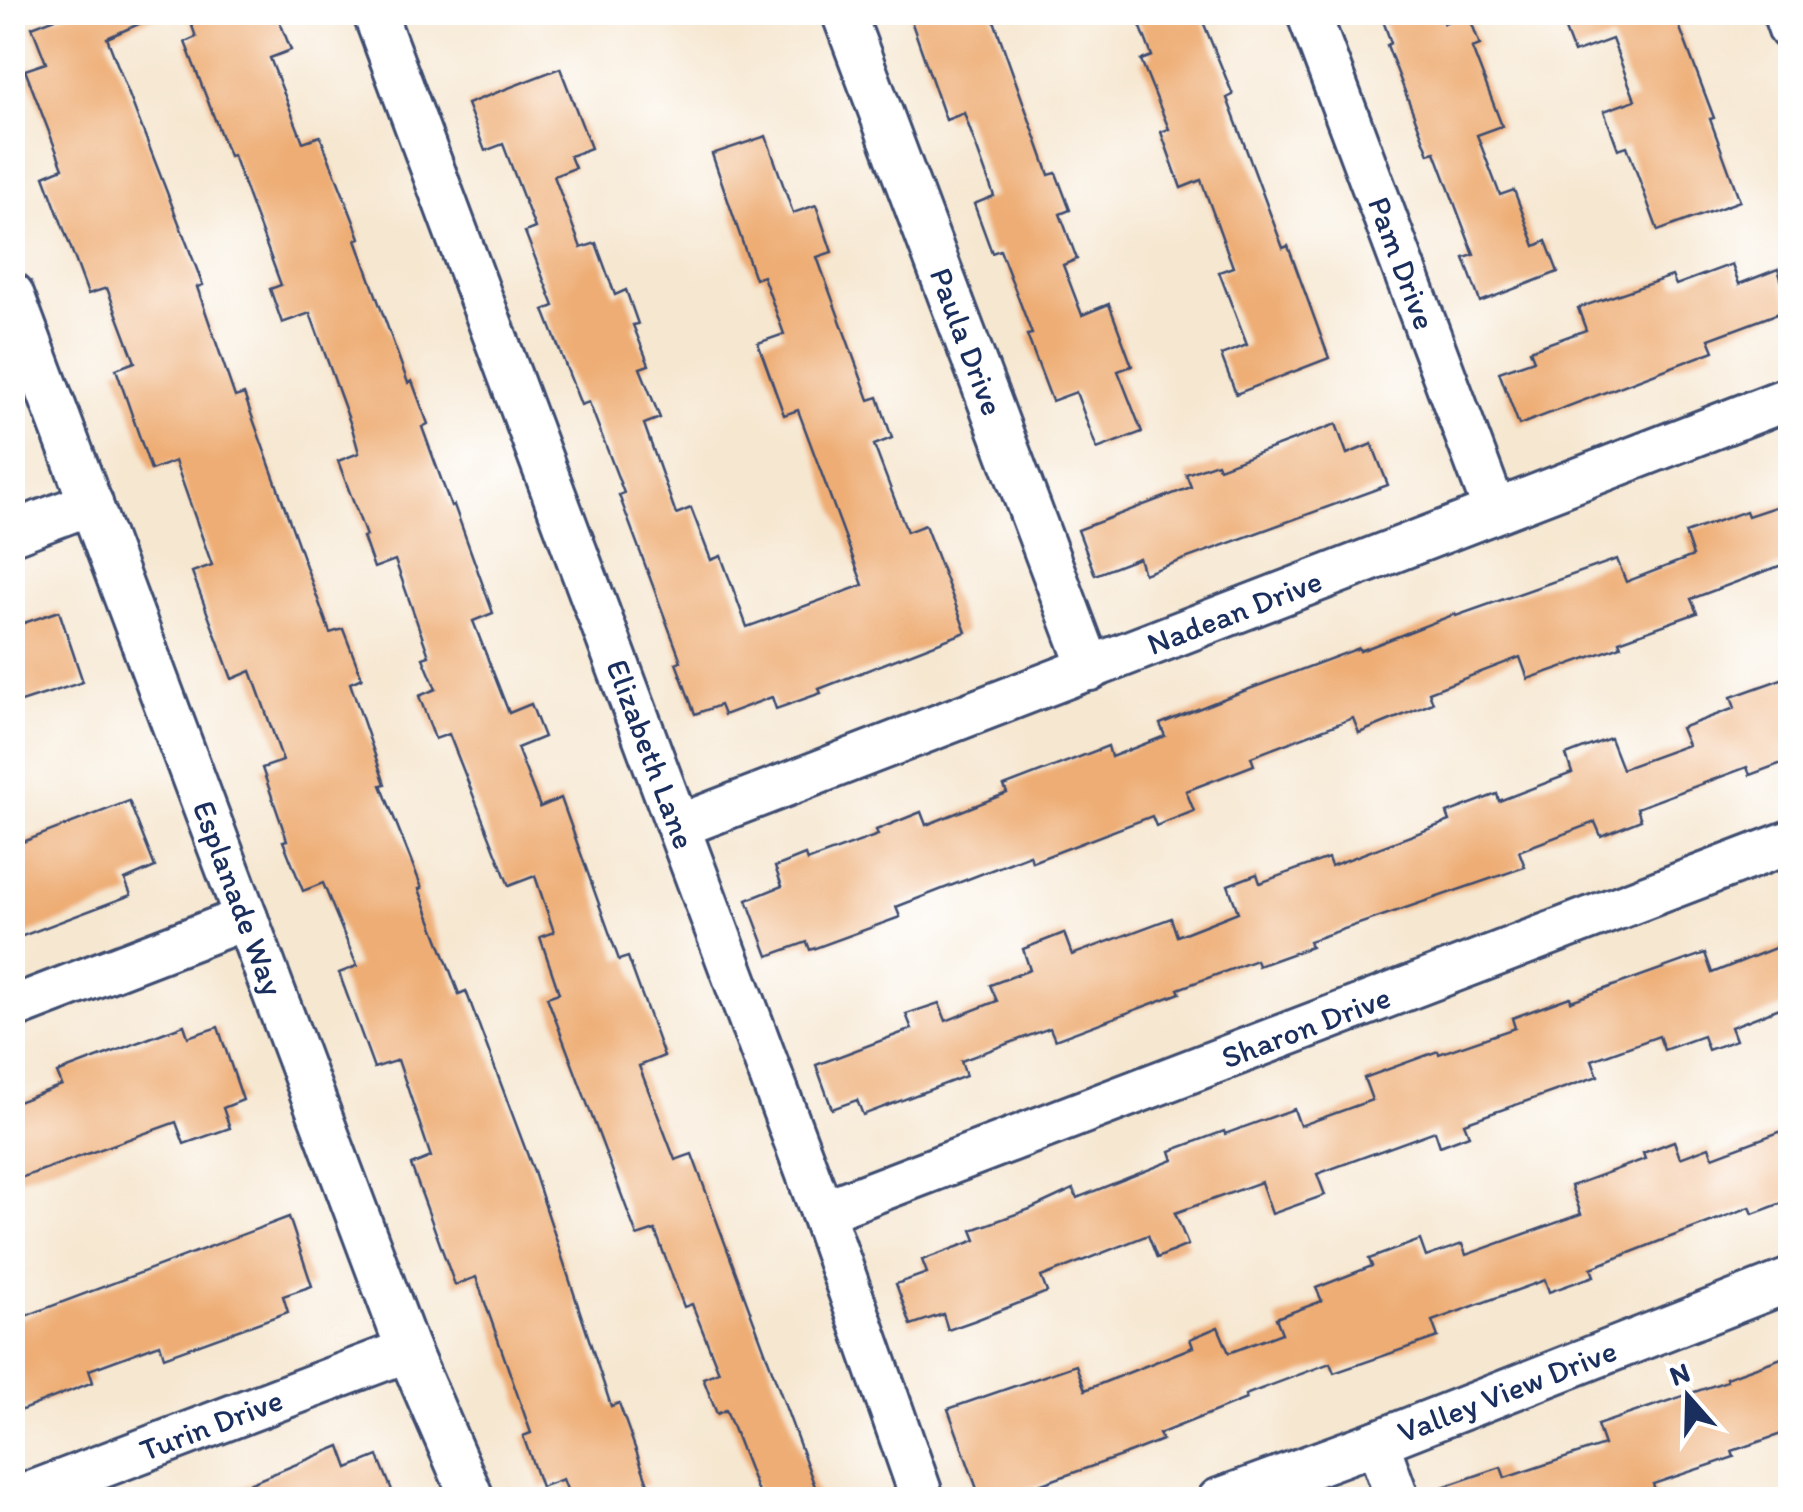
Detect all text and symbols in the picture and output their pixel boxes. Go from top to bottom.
street label: Pam Drive [1360,191,1444,335]
street label: Paula Drive [922,262,1012,421]
street label: Nadean Drive [1141,561,1327,663]
street label: Elizabeth Lane [598,654,704,854]
street label: Esplanade Way [185,795,292,1001]
street label: Sharon Drive [1216,978,1396,1077]
street label: Valley View Drive [1392,1331,1622,1451]
north arrow [1638,1347,1738,1447]
text: N [1665,1354,1694,1393]
street label: Turin Drive [134,1380,288,1469]

